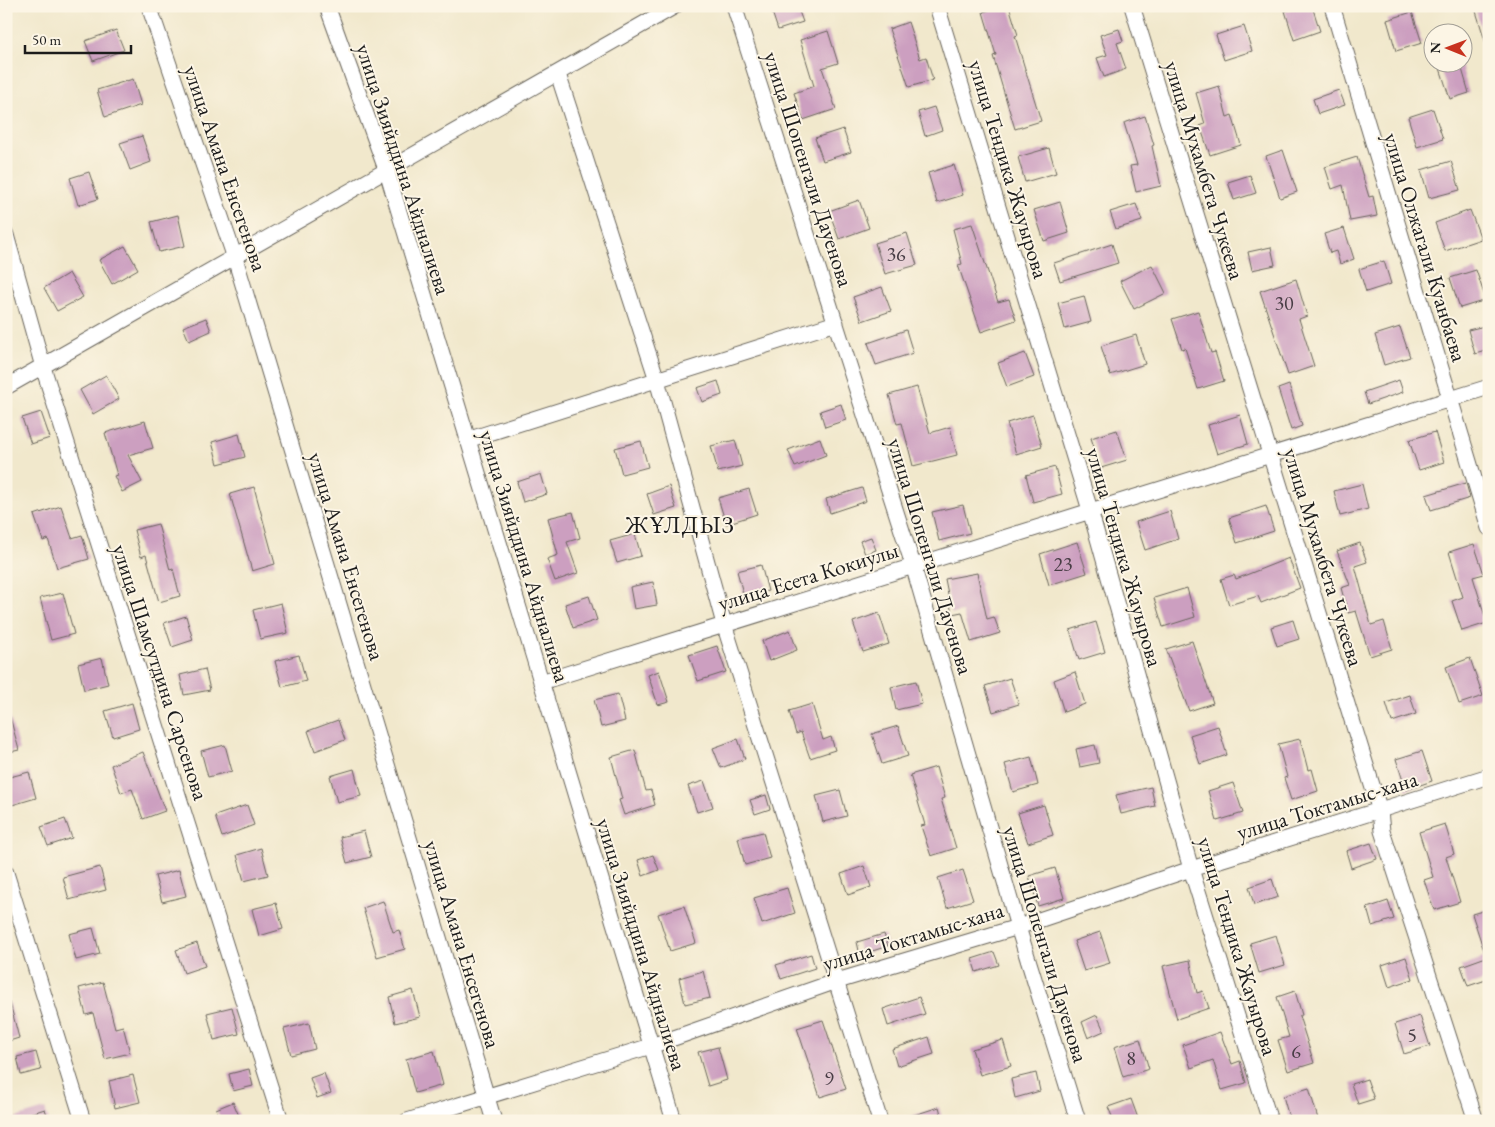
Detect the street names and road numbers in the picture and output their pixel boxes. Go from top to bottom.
street label: улица Зияйддина Айдналиева [349,40,458,299]
street label: улица Шопенгали Дауенова [757,48,860,291]
street label: улица Тендика Жауырова [961,56,1056,282]
street label: улица Мухамбета Чукеева [1157,57,1252,283]
street label: улица Амана Енсегенова [177,61,274,275]
street label: улица Олжагали Куанбаева [1377,129,1474,366]
street label: улица Зияйддина Айдналиева [472,426,577,686]
street label: улица Шопенгали Дауенова [881,434,980,678]
street label: улица Тендика Жауырова [1079,444,1170,670]
street label: улица Мухамбета Чукеева [1276,444,1371,670]
street label: улица Амана Енсегенова [301,449,392,664]
street label: улица Есета Кокиулы [714,535,902,618]
street label: улица Шамсутдина Сарсенова [105,541,216,804]
street label: улица Токтамыс-хана [1233,764,1421,847]
street label: улица Зияйддина Айдналиева [589,814,694,1074]
street label: улица Шопенгали Дауенова [996,822,1095,1066]
street label: улица Тендика Жауырова [1190,833,1285,1059]
street label: улица Амана Енсегенова [417,837,508,1052]
street label: улица Токтамыс-хана [819,895,1007,978]

